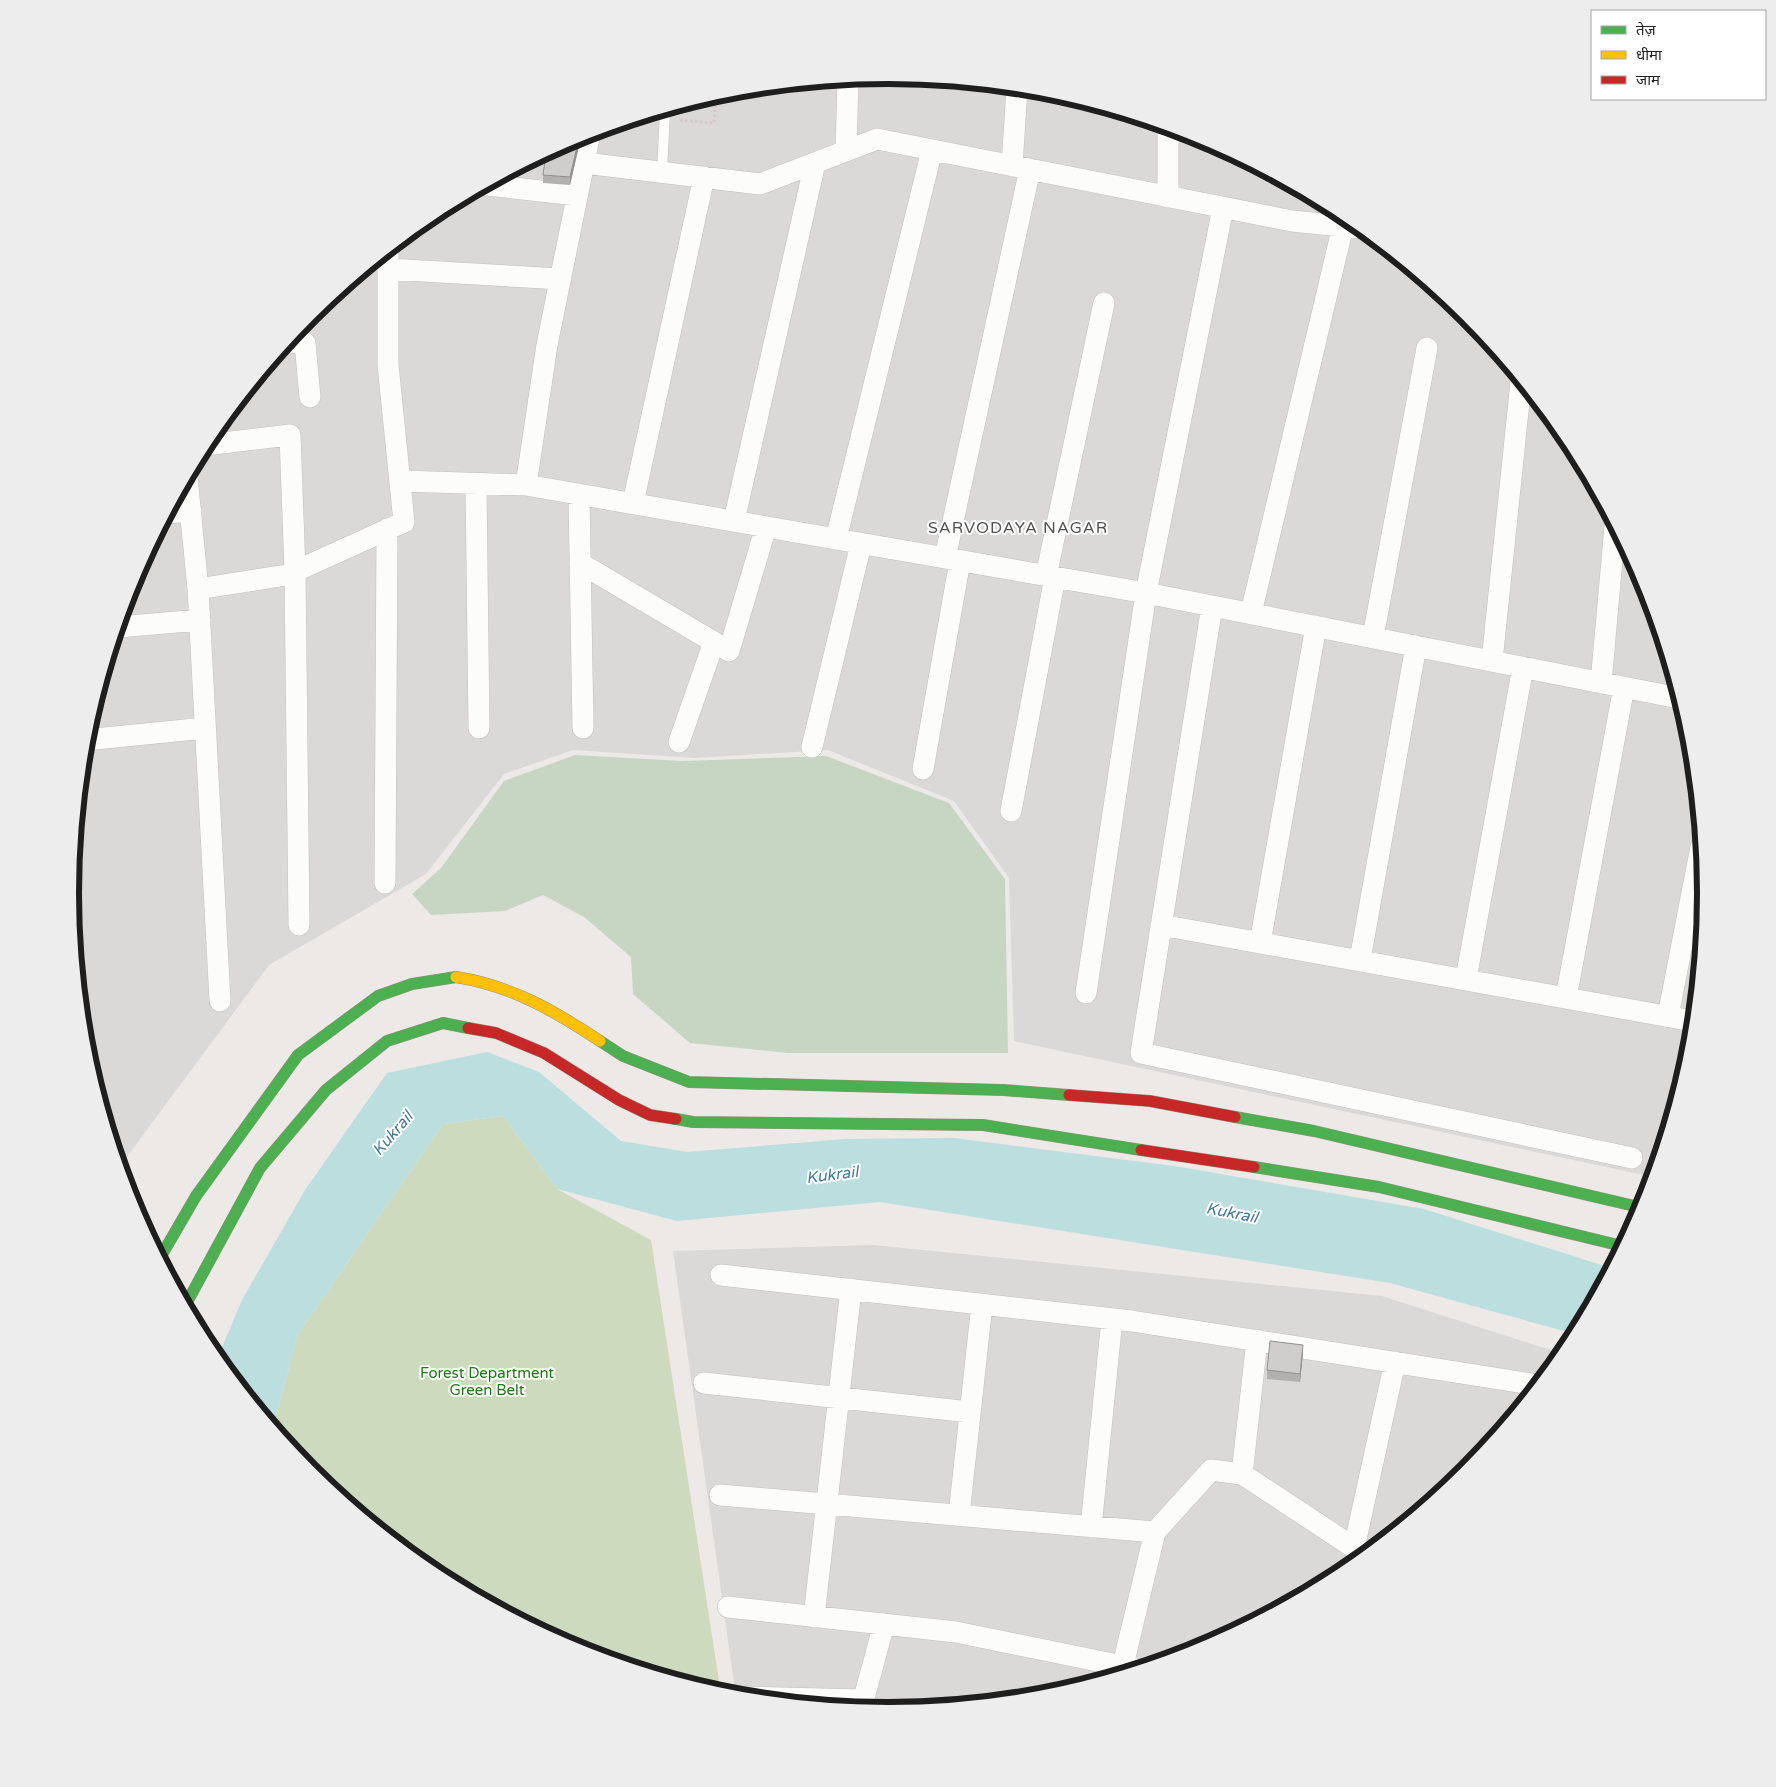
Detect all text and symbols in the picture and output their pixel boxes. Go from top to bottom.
legend [1591,10,1766,100]
text: तेज़ [1636,21,1657,39]
text: धीमा [1636,46,1663,64]
text: जाम [1636,71,1661,89]
district label: SARVODAYA NAGAR [928,518,1108,538]
water label: Kukrail [368,1106,419,1160]
water label: Kukrail [805,1162,861,1188]
water label: Kukrail [1204,1198,1261,1228]
park label: Forest Department Green Belt [420,1364,554,1399]

